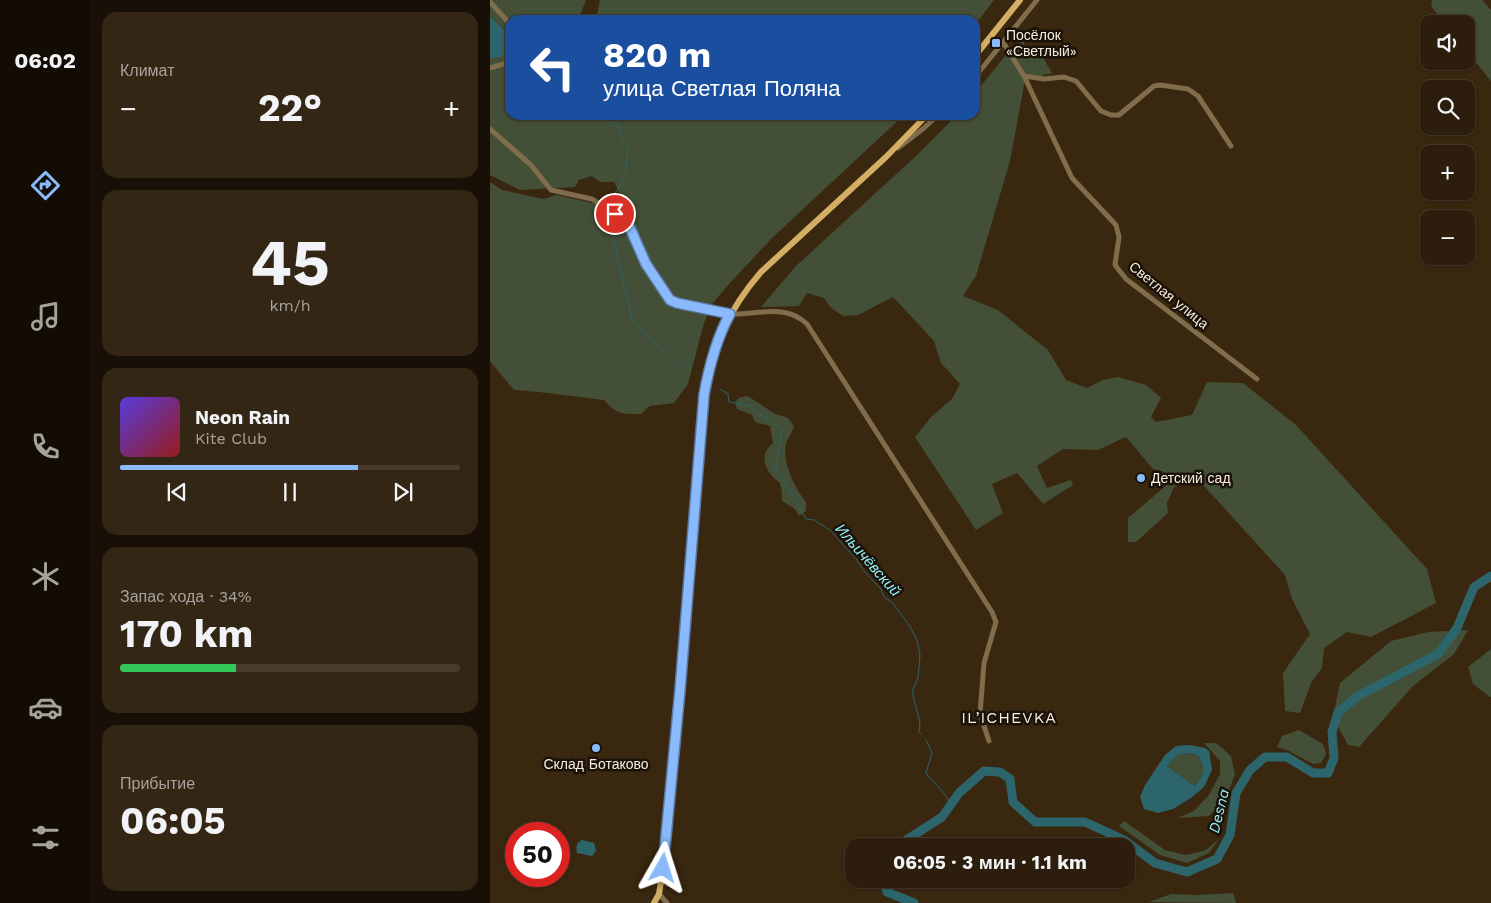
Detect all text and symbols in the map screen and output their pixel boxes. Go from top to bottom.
map controls [1420,15,1475,265]
button: sound [1420,15,1475,70]
place label: Посёлок «Светлый» [1006,27,1077,59]
text: 820 m [603,34,711,76]
icon: left [520,35,585,100]
marker: Посёлок «Светлый» [990,37,1002,49]
text: 06:02 [14,48,76,73]
text: Климат [120,61,174,80]
text: улица Светлая Поляна [603,76,841,101]
button: search [1420,80,1475,135]
text: 22° [258,86,322,130]
text: − [120,92,137,125]
text: + [443,92,460,125]
button: + [1420,145,1475,200]
icon: directions [28,168,63,203]
pin [594,193,636,235]
icon: arrive [601,200,629,228]
button: − [1420,210,1475,265]
text: 45 [250,225,330,301]
street label: Светлая улица [1126,258,1212,332]
text: km/h [269,296,311,315]
icon: music [28,299,63,334]
text: Neon Rain [195,406,290,429]
icon: phone [28,429,63,464]
text: Kite Club [195,429,267,448]
place label: Детский сад [1151,470,1231,486]
marker: Детский сад [1135,472,1147,484]
icon: previous [163,478,191,506]
icon: pause [276,478,304,506]
icon: next [389,478,417,506]
water label: Ильичёвский [832,520,905,600]
icon: climate [28,559,63,594]
text: Запас хода · 34% [120,587,252,606]
text: 170 km [120,612,253,656]
icon: car [28,690,63,725]
district label: IL’ICHEVKA [961,708,1057,727]
marker: Склад Ботаково [590,742,602,754]
place label: Склад Ботаково [543,756,649,772]
text: Прибытие [120,774,195,793]
water label: Desna [1205,787,1233,835]
text: 06:05 [120,799,226,843]
icon: filters [28,820,63,855]
speed limit sign: 50 [505,822,570,887]
position arrow [636,841,688,893]
text: 06:05 · 3 мин · 1.1 km [893,851,1087,874]

